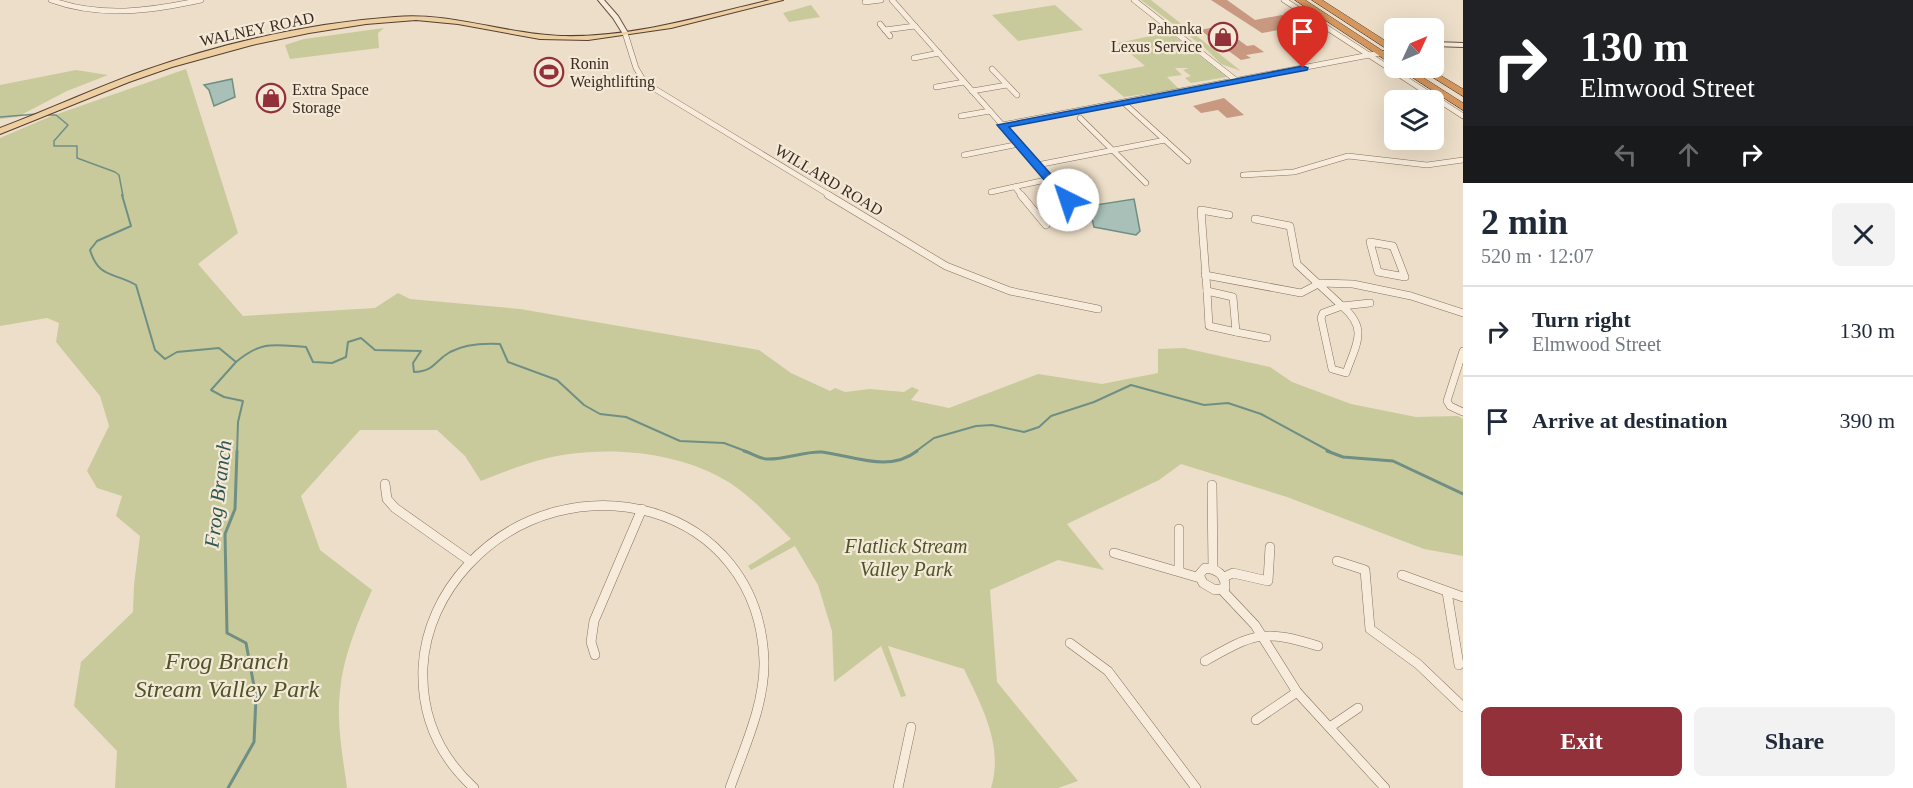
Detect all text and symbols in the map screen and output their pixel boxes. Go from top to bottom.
pin [1277,6,1328,68]
street label: WALNEY ROAD [198,9,316,49]
icon: arrive [1286,15,1319,48]
north arrow [1384,18,1444,78]
map controls [1384,18,1444,150]
place label: Pahanka Lexus Service [1111,20,1202,55]
shop icon: Pahanka Lexus Service [1207,21,1239,53]
icon: right [1481,24,1559,102]
text: 130 m [1580,24,1689,70]
place label: Ronin Weightlifting [570,55,655,91]
sports icon: Ronin Weightlifting [533,56,565,88]
text: Elmwood Street [1580,73,1755,103]
place label: Extra Space Storage [292,81,369,117]
shop icon: Extra Space Storage [255,82,287,114]
button: layers [1384,90,1444,150]
icon: left [1609,138,1642,171]
icon: ahead [1672,138,1705,171]
icon: right [1735,138,1768,171]
street label: WILLARD ROAD [772,141,886,219]
position arrow [1036,168,1100,232]
text: 2 min [1481,202,1568,242]
button: close [1832,203,1895,266]
text: 520 m · 12:07 [1481,245,1594,267]
text: Turn right [1532,307,1631,332]
icon: right [1481,315,1514,348]
text: 130 m [1839,318,1895,343]
text: Elmwood Street [1532,333,1661,355]
icon: arrive [1481,405,1514,438]
text: Arrive at destination [1532,408,1728,433]
text: 390 m [1839,408,1895,433]
water label: Frog Branch [199,439,237,550]
park label: Flatlick Stream Valley Park [843,535,968,581]
park label: Frog Branch Stream Valley Park [135,648,320,702]
button: Exit [1481,707,1682,776]
button: Share [1694,707,1895,776]

